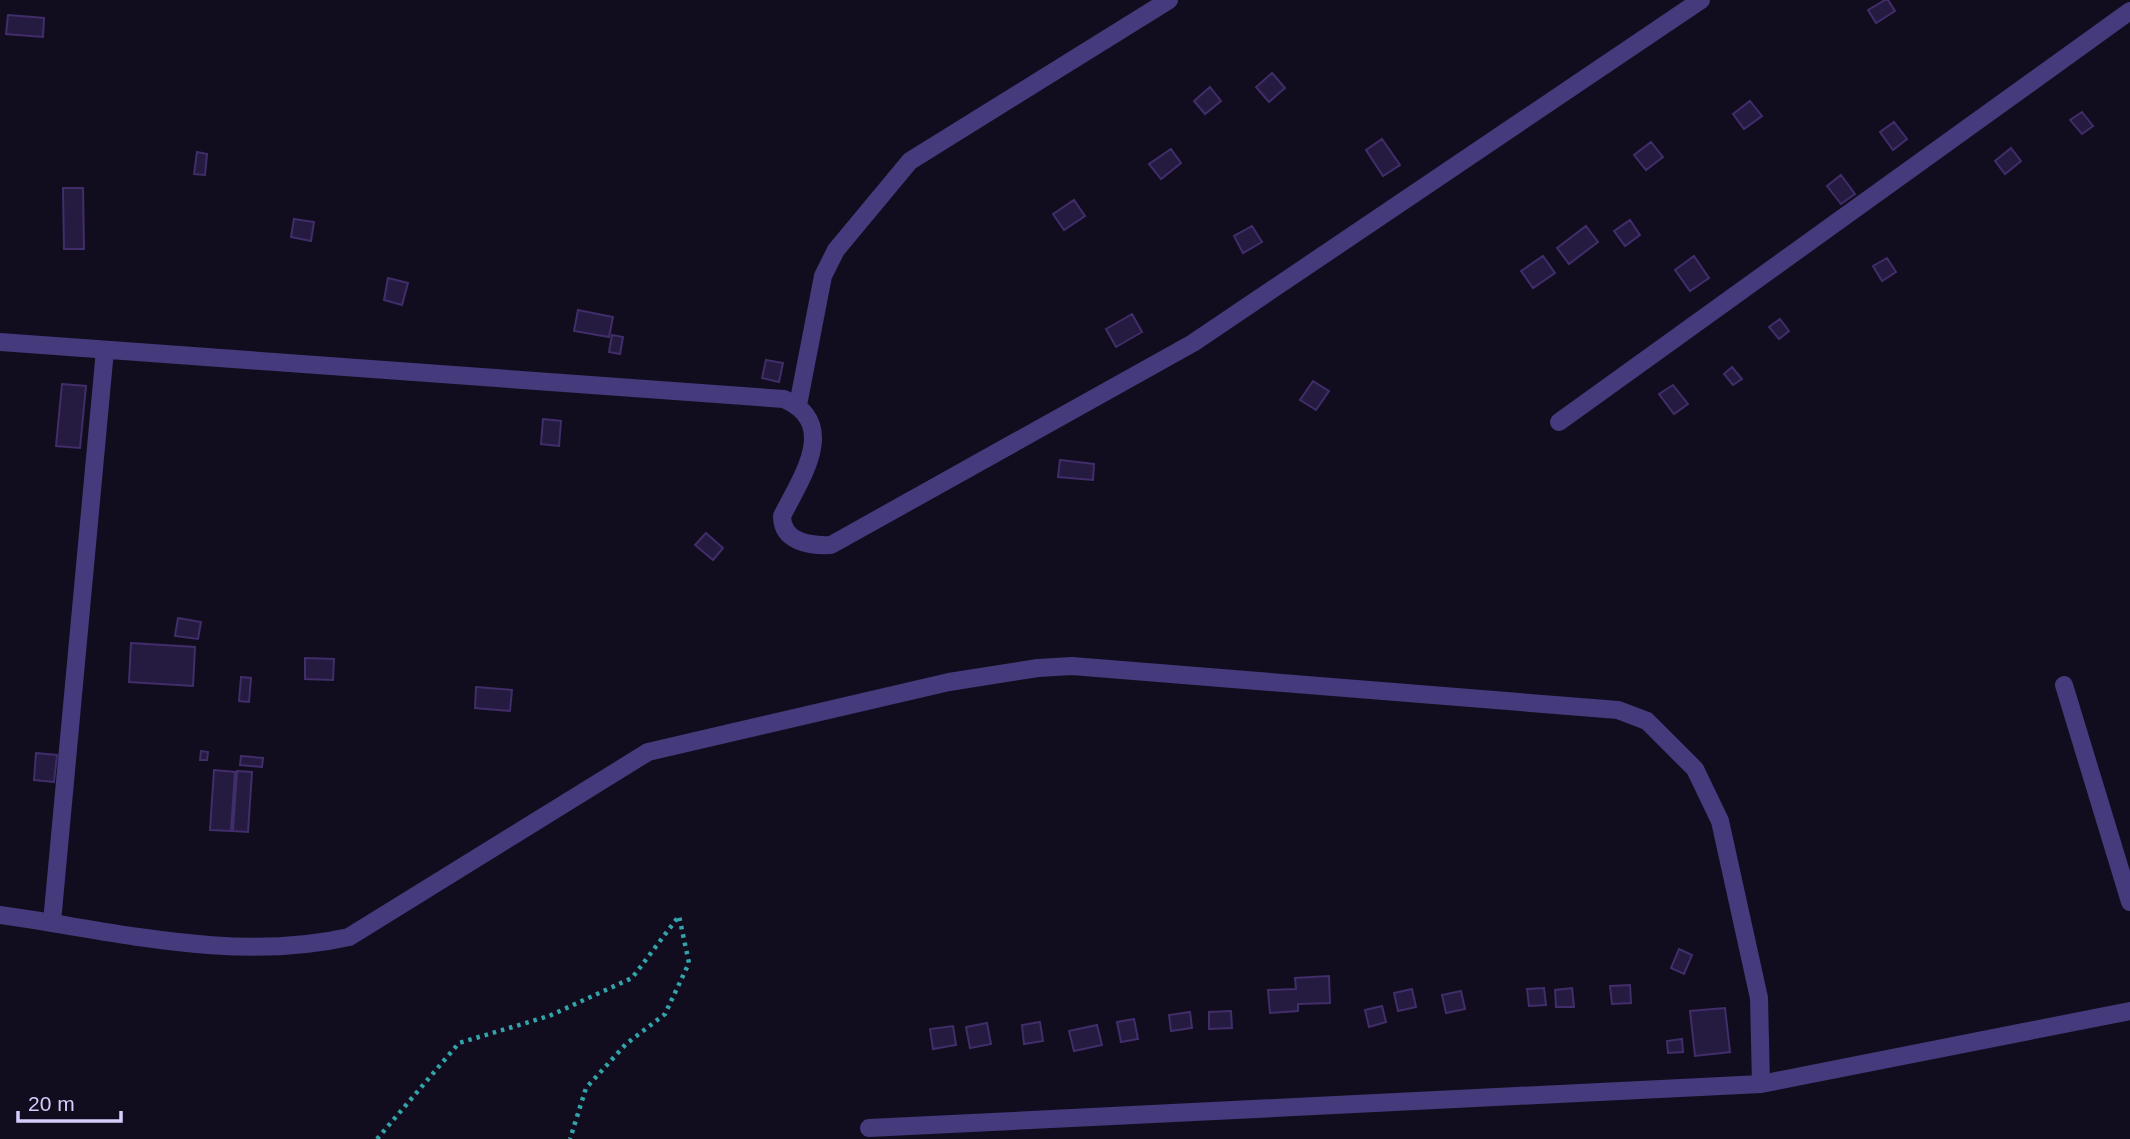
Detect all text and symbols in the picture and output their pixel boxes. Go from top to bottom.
scale bar [18,1080,121,1124]
text: 20 m [28,1092,75,1115]

